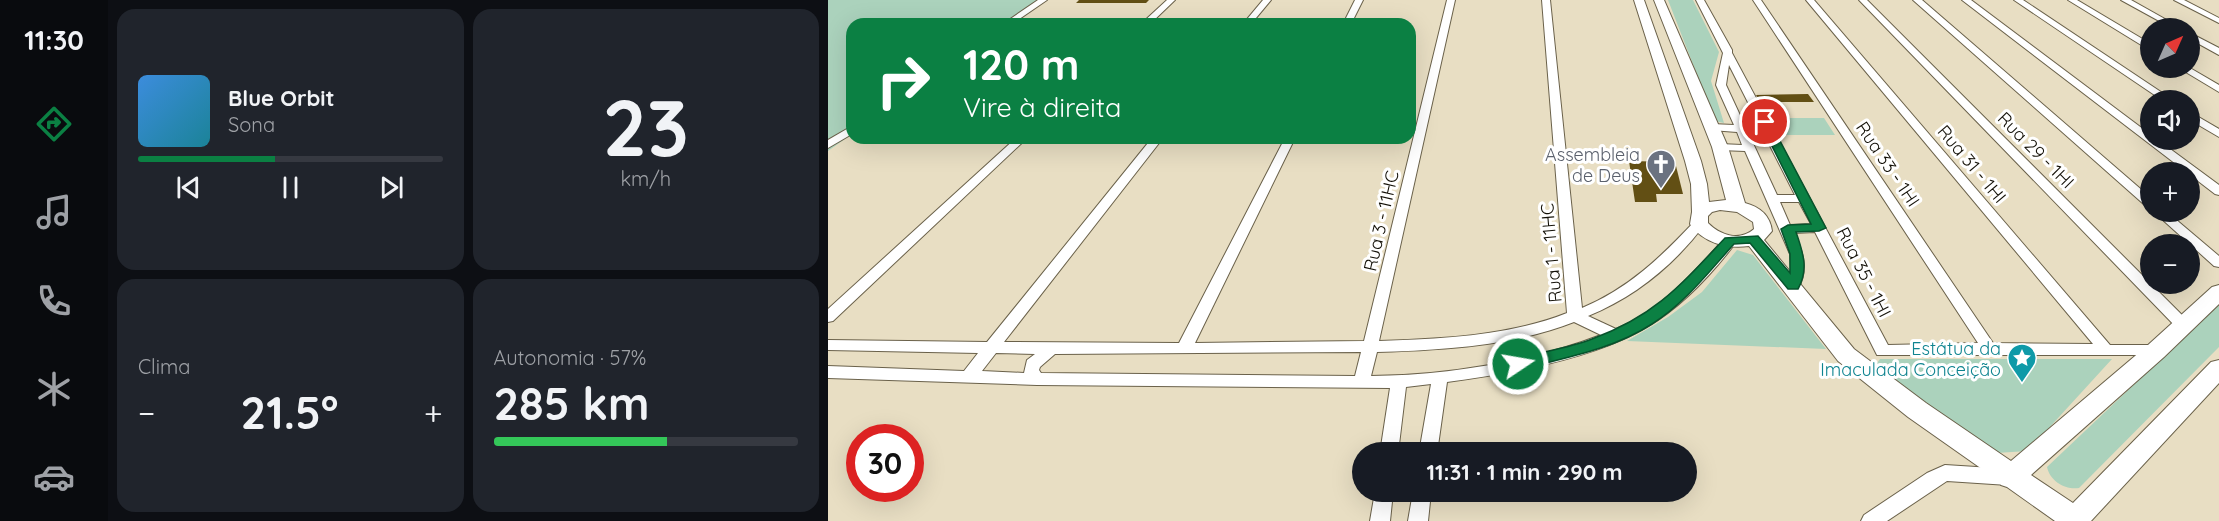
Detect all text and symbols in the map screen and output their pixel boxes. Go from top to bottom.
north arrow [2140,18,2200,78]
map controls [2140,18,2200,294]
text: 11:30 [24,23,84,57]
text: 120 m [963,38,1080,91]
icon: right [864,42,942,120]
text: 23 [603,78,689,176]
text: Blue Orbit [228,84,334,112]
text: Vire à direita [963,90,1121,124]
button: sound [2140,90,2200,150]
pin [1739,96,1790,147]
icon: directions [33,103,75,145]
icon: arrive [1748,105,1781,138]
street label: Rua 29 - 1HI [1993,107,2079,193]
text: Sona [228,112,275,137]
street label: Rua 33 - 1HI [1851,117,1925,211]
street label: Rua 31 - 1HI [1933,120,2011,208]
place label: Assembleia de Deus [1545,143,1640,187]
church icon: Assembleia de Deus [1645,148,1677,190]
button: + [2140,162,2200,222]
text: km/h [620,166,671,191]
street label: Rua 3 - 11HC [1358,168,1404,273]
icon: previous [172,171,205,204]
icon: pause [274,171,307,204]
icon: next [375,171,408,204]
icon: music [33,191,75,233]
street label: Rua 1 - 11HC [1535,202,1567,304]
street label: Rua 35 - 1HI [1831,223,1897,321]
button: − [2140,234,2200,294]
icon: phone [33,280,75,322]
position arrow [1486,332,1550,396]
place label: Estátua da Imaculada Conceição [1820,337,2001,381]
place icon: Estátua da Imaculada Conceição [2006,342,2038,384]
text: Autonomia · 57% [494,345,646,370]
text: Clima [138,354,190,379]
icon: climate [33,368,75,410]
text: 285 km [494,375,649,431]
text: 21.5° [241,384,338,440]
text: − [138,392,155,433]
text: + [424,392,442,433]
speed limit sign: 30 [846,424,924,502]
icon: car [33,456,75,498]
text: 11:31 · 1 min · 290 m [1426,458,1623,486]

